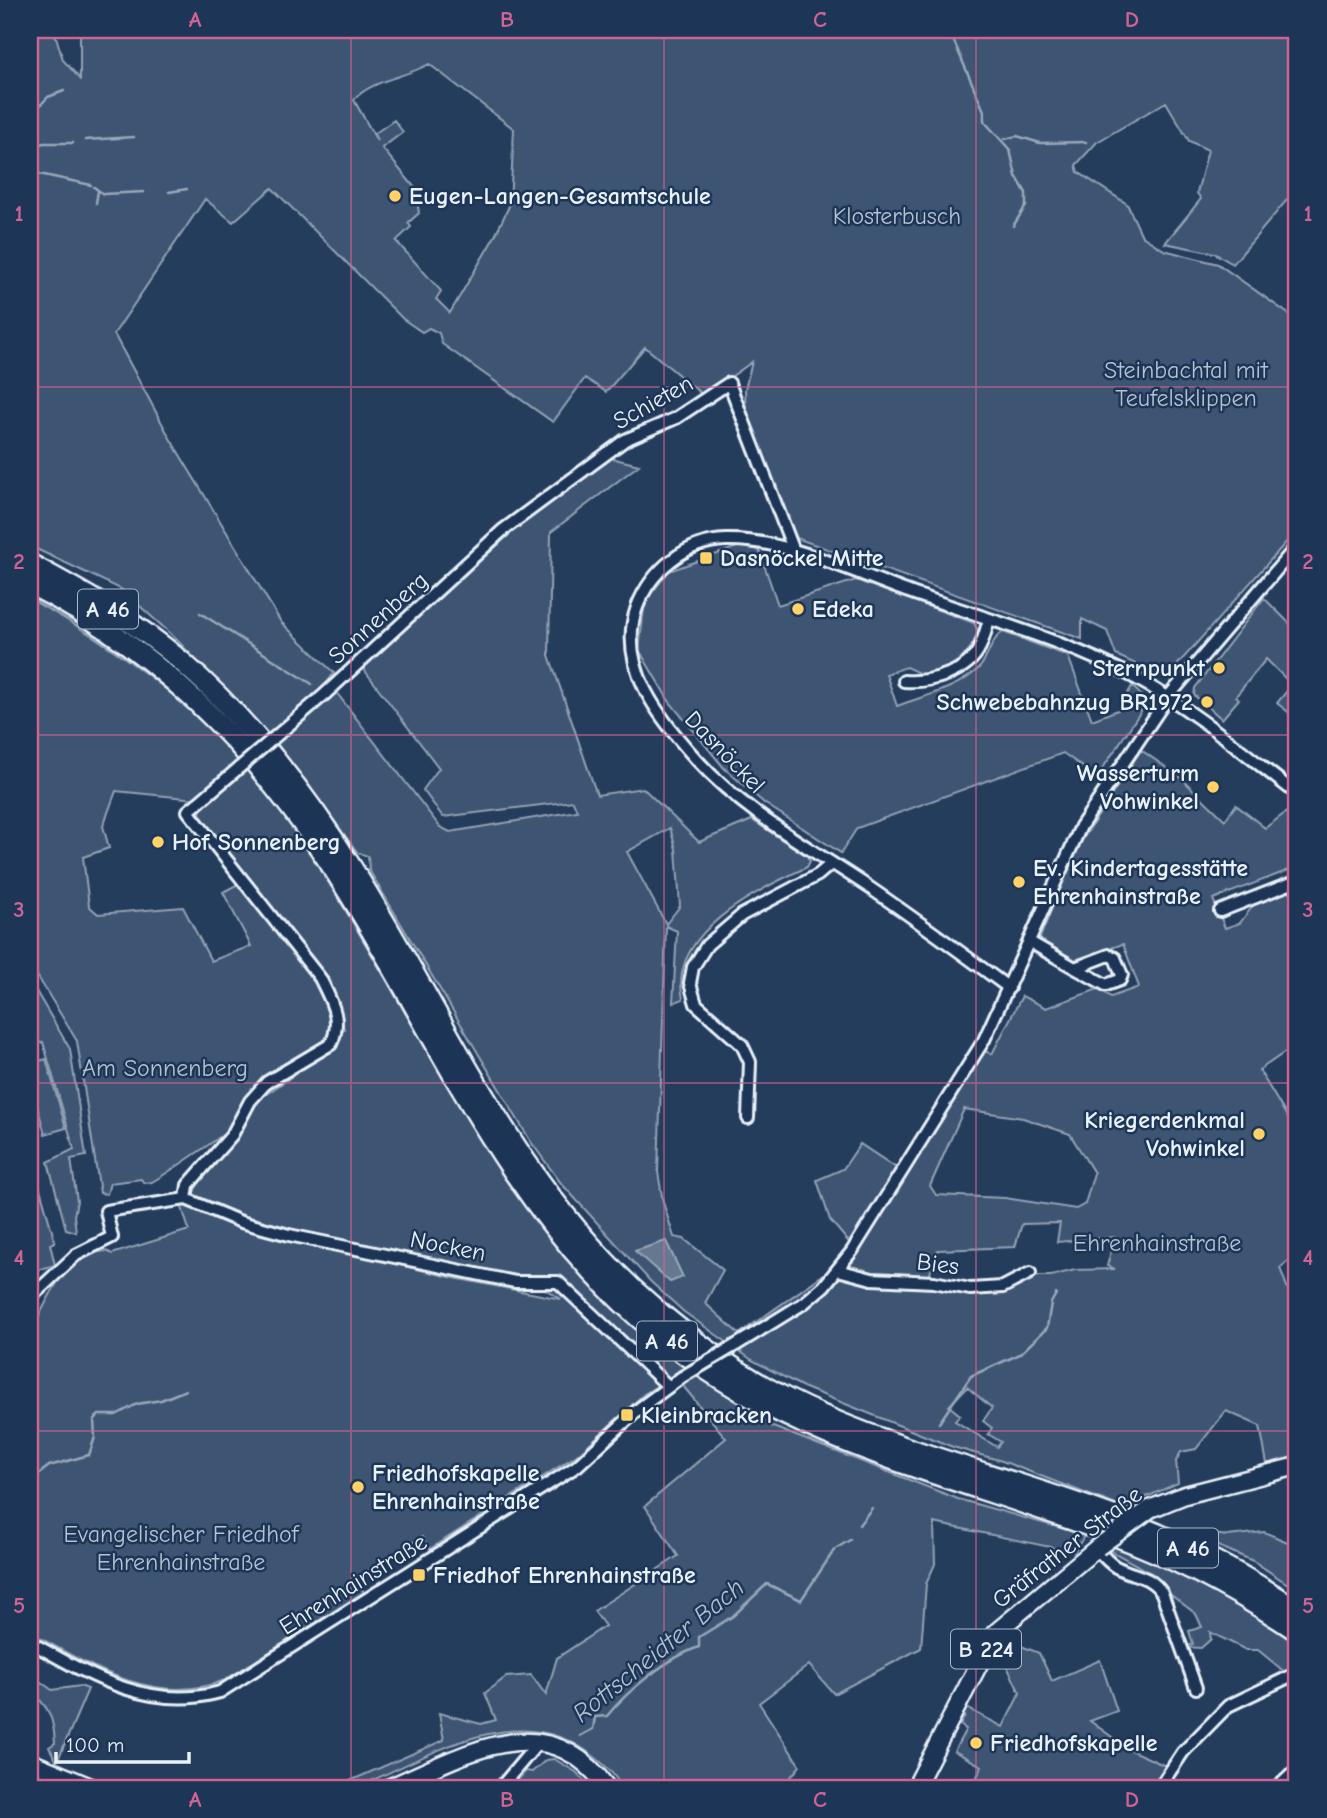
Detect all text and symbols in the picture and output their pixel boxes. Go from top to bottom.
text: A [189,6,202,33]
text: B [500,6,514,33]
text: C [813,6,827,33]
text: D [1125,6,1139,33]
place label: Eugen-Langen-Gesamtschule [409,182,711,210]
marker: Eugen-Langen-Gesamtschule [387,188,403,204]
text: 1 [14,200,24,227]
text: 1 [1303,200,1313,227]
park label: Klosterbusch [833,202,961,230]
park label: Steinbachtal mit Teufelsklippen [1104,356,1269,412]
street label: Schieten [608,369,698,435]
place label: Dasnöckel Mitte [720,544,884,572]
text: 2 [13,548,25,575]
text: 2 [1302,548,1314,575]
marker: Dasnöckel Mitte [698,550,714,566]
street label: Sonnenberg [322,566,434,670]
road number: A 46 [78,590,138,628]
place label: Edeka [812,595,874,623]
marker: Edeka [790,601,806,617]
place label: Sternpunkt [1093,654,1206,682]
marker: Sternpunkt [1211,660,1227,676]
place label: Schwebebahnzug BR1972 [937,688,1193,716]
marker: Schwebebahnzug BR1972 [1199,694,1215,710]
street label: Dasnöckel [679,705,771,799]
place label: Wasserturm Vohwinkel [1077,759,1199,815]
marker: Wasserturm Vohwinkel [1205,779,1221,795]
place label: Hof Sonnenberg [172,828,341,856]
marker: Hof Sonnenberg [150,834,166,850]
place label: Ev. Kindertagesstätte Ehrenhainstraße [1033,854,1248,910]
marker: Ev. Kindertagesstätte Ehrenhainstraße [1011,874,1027,890]
text: 3 [13,896,25,923]
text: 3 [1302,896,1314,923]
park label: Am Sonnenberg [82,1054,248,1082]
place label: Kriegerdenkmal Vohwinkel [1084,1106,1245,1162]
marker: Kriegerdenkmal Vohwinkel [1251,1126,1267,1142]
street label: Nocken [408,1225,488,1267]
park label: Ehrenhainstraße [1073,1229,1241,1257]
text: 4 [14,1244,25,1271]
text: 4 [1303,1244,1314,1271]
street label: Bies [915,1248,961,1280]
road number: A 46 [637,1322,697,1360]
place label: Kleinbracken [641,1401,772,1429]
marker: Kleinbracken [619,1407,635,1423]
place label: Friedhofskapelle Ehrenhainstraße [372,1459,540,1515]
marker: Friedhofskapelle Ehrenhainstraße [350,1479,366,1495]
street label: Gräfrather Straße [987,1480,1147,1614]
park label: Evangelischer Friedhof Ehrenhainstraße [64,1520,300,1576]
street label: Ehrenhainstraße [274,1527,432,1641]
road number: A 46 [1158,1528,1218,1568]
place label: Friedhof Ehrenhainstraße [433,1561,696,1589]
marker: Friedhof Ehrenhainstraße [411,1567,427,1583]
water label: Rottscheidter Bach [567,1573,750,1729]
text: 5 [13,1592,25,1619]
text: 5 [1302,1592,1314,1619]
road number: B 224 [951,1630,1021,1668]
scale bar [56,1720,189,1764]
place label: Friedhofskapelle [990,1729,1158,1757]
text: 100 m [66,1733,124,1757]
marker: Friedhofskapelle [968,1735,984,1751]
text: A [189,1786,202,1813]
text: B [500,1786,514,1813]
text: C [813,1786,827,1813]
text: D [1125,1786,1139,1813]

